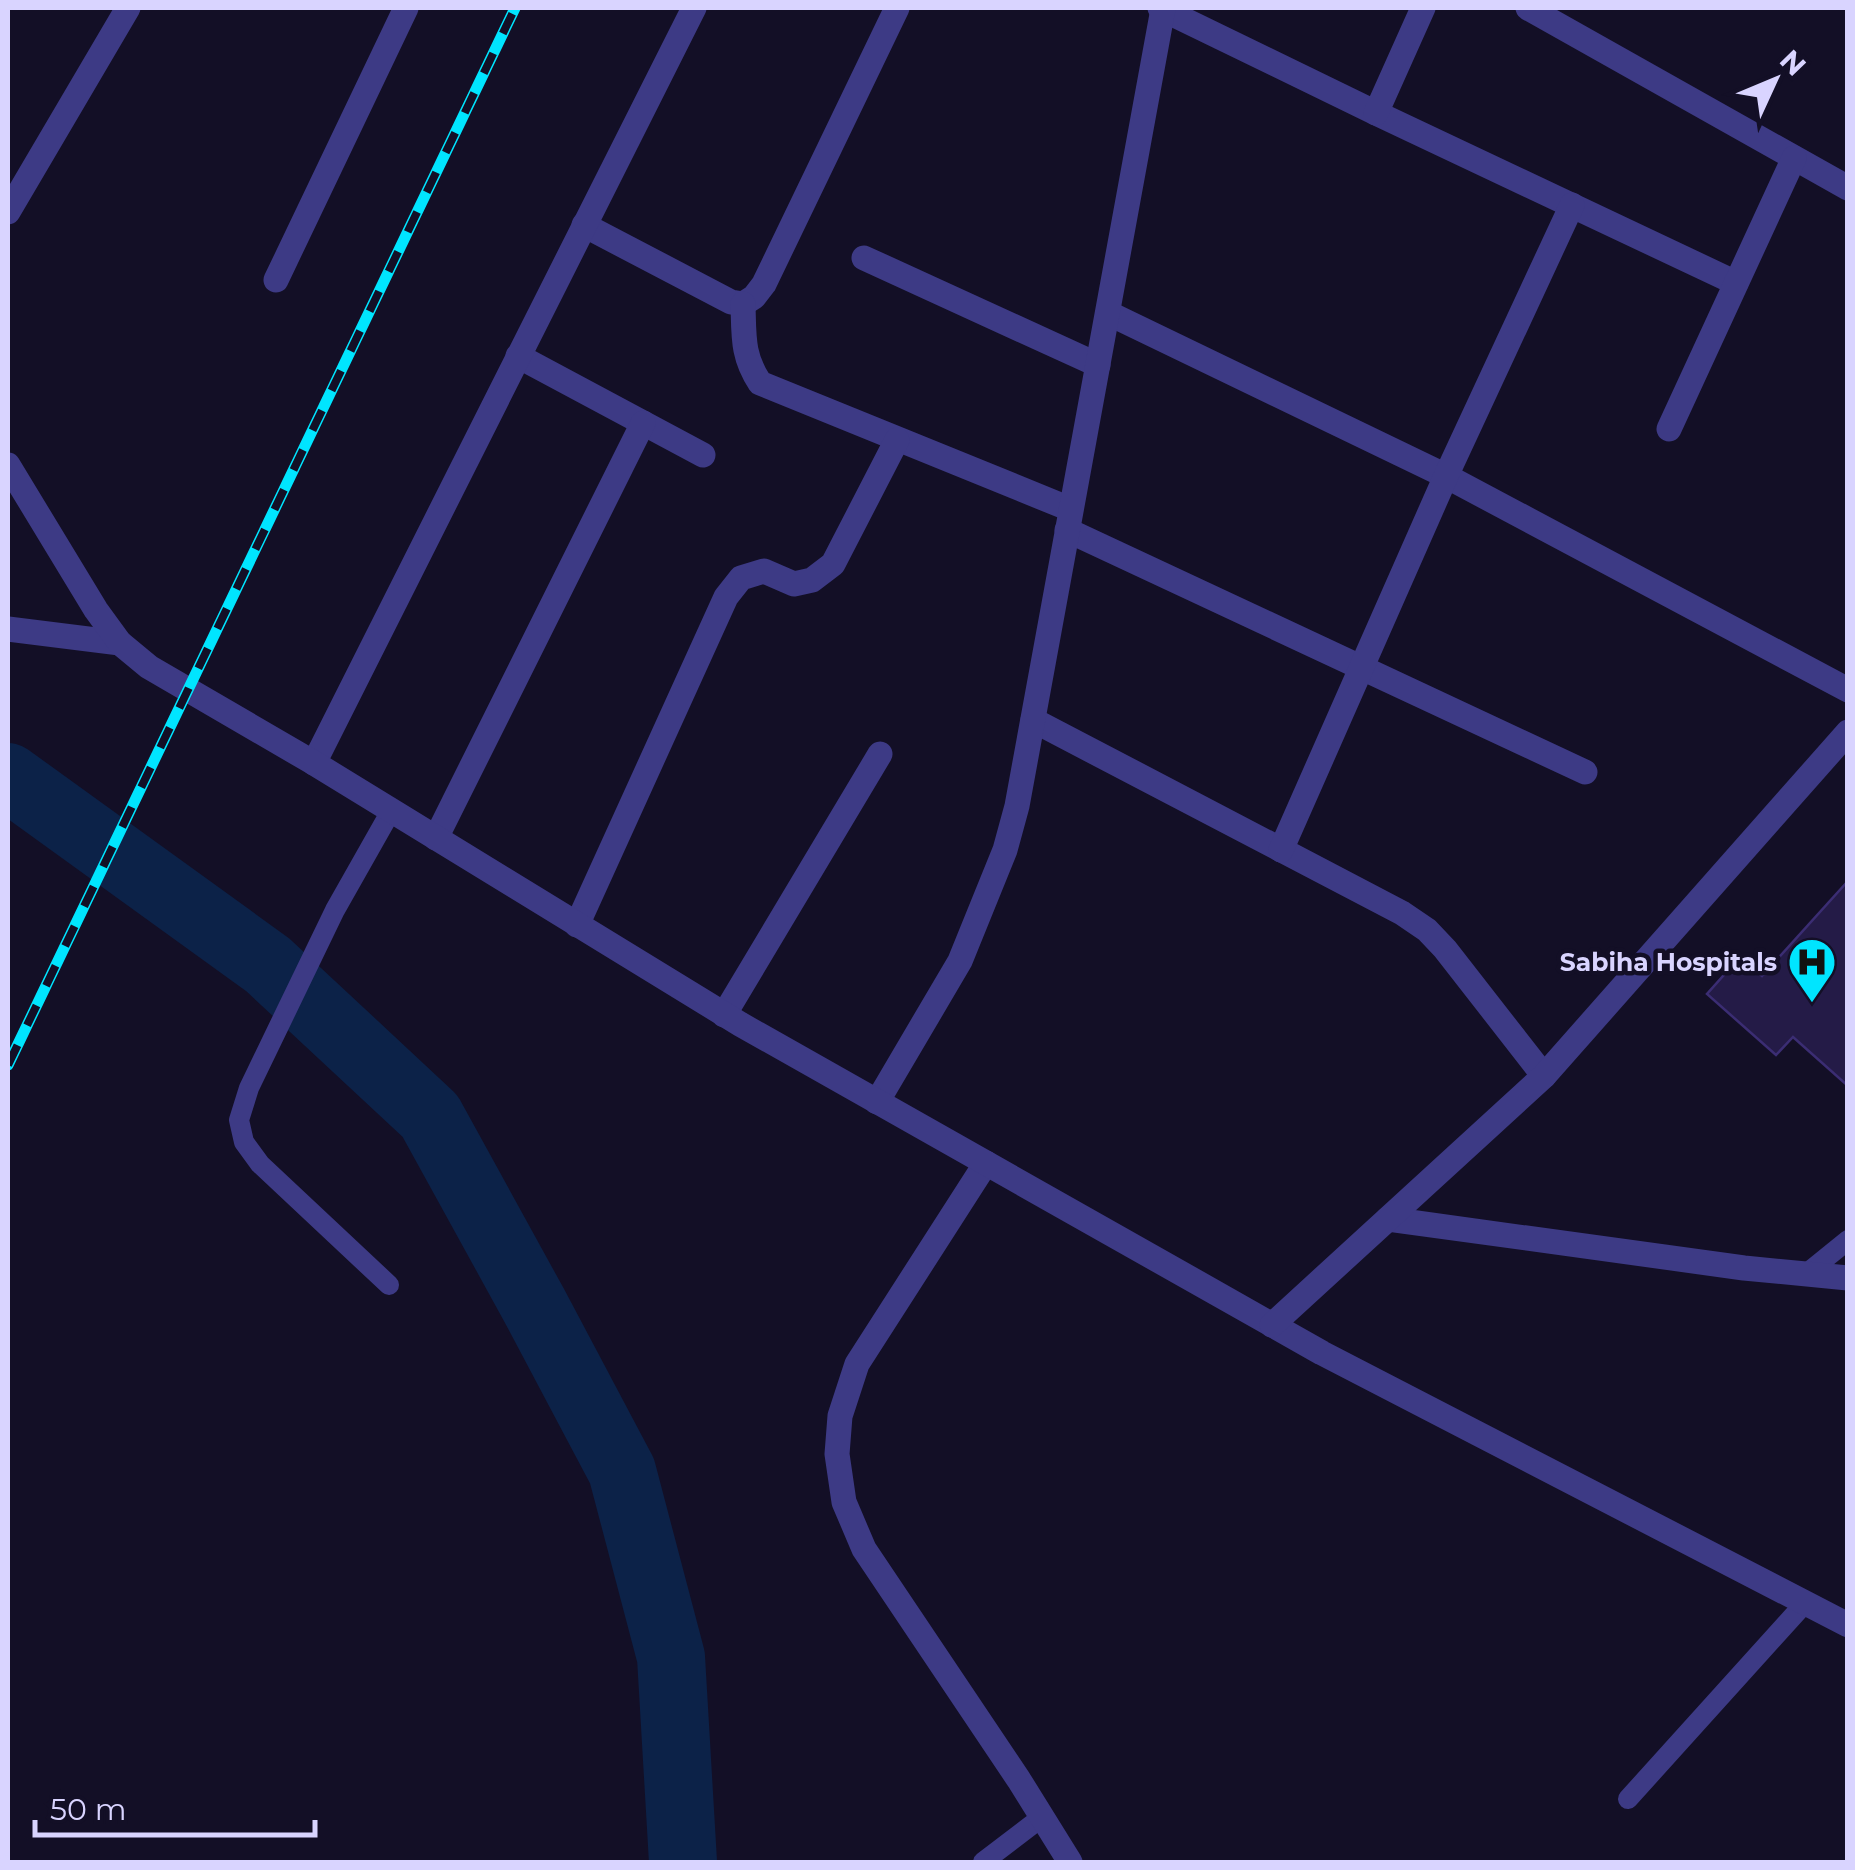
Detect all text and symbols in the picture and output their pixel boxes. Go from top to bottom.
north arrow [1725,30,1825,130]
text: N [1773,43,1813,83]
hospital icon: Sabiha Hospitals [1786,936,1838,1004]
place label: Sabiha Hospitals [1560,947,1777,977]
scale bar [35,1775,315,1837]
text: 50 m [50,1791,127,1828]

